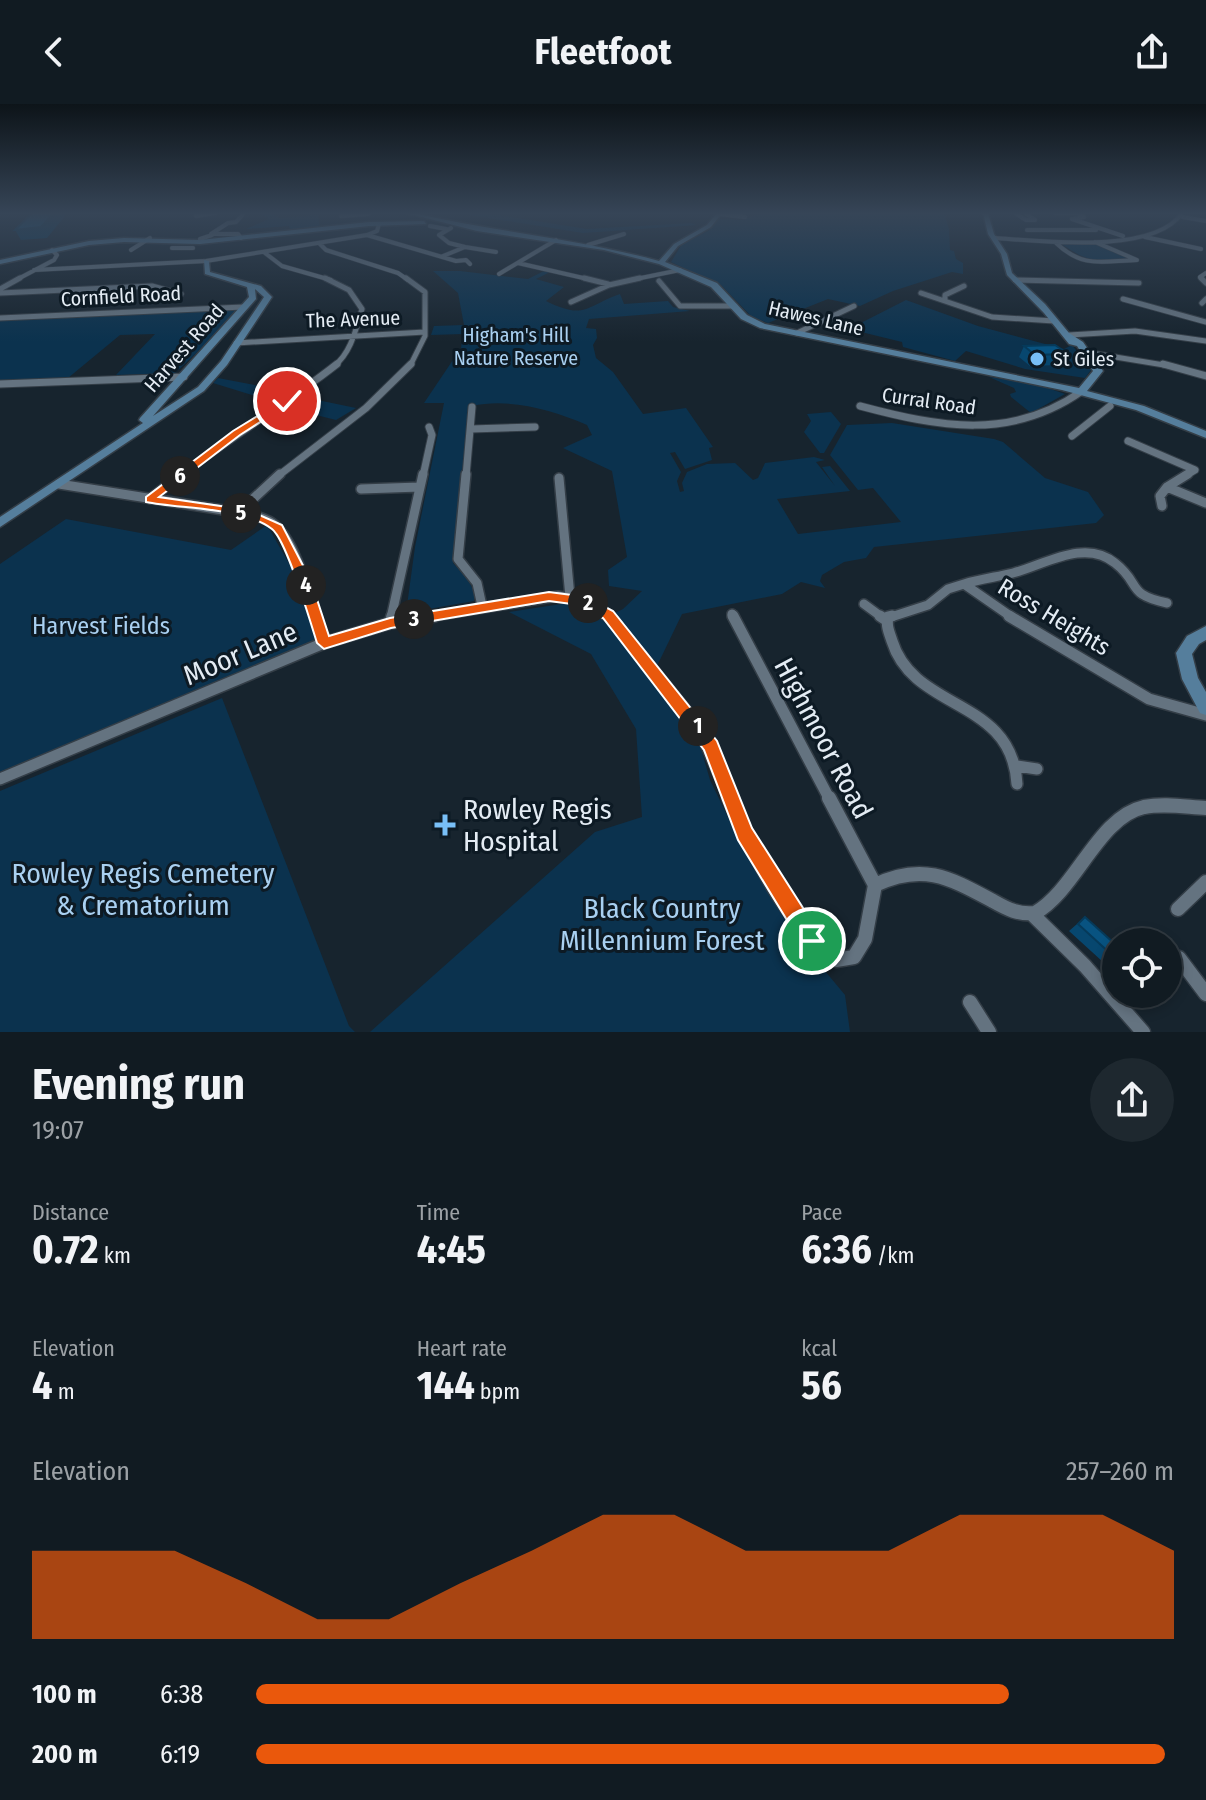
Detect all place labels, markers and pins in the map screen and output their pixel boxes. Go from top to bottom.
place label: St Giles [1053,347,1114,371]
marker: St Giles [1028,350,1046,368]
pin [253,367,321,435]
pin: 6 [160,456,200,496]
pin: 5 [221,493,261,533]
pin: 4 [286,565,326,605]
pin: 2 [568,583,608,623]
pin: 3 [394,599,434,639]
pin: 1 [678,706,718,746]
place label: Rowley Regis Hospital [463,793,612,858]
marker: Rowley Regis Hospital [434,814,456,836]
pin [778,907,846,975]

